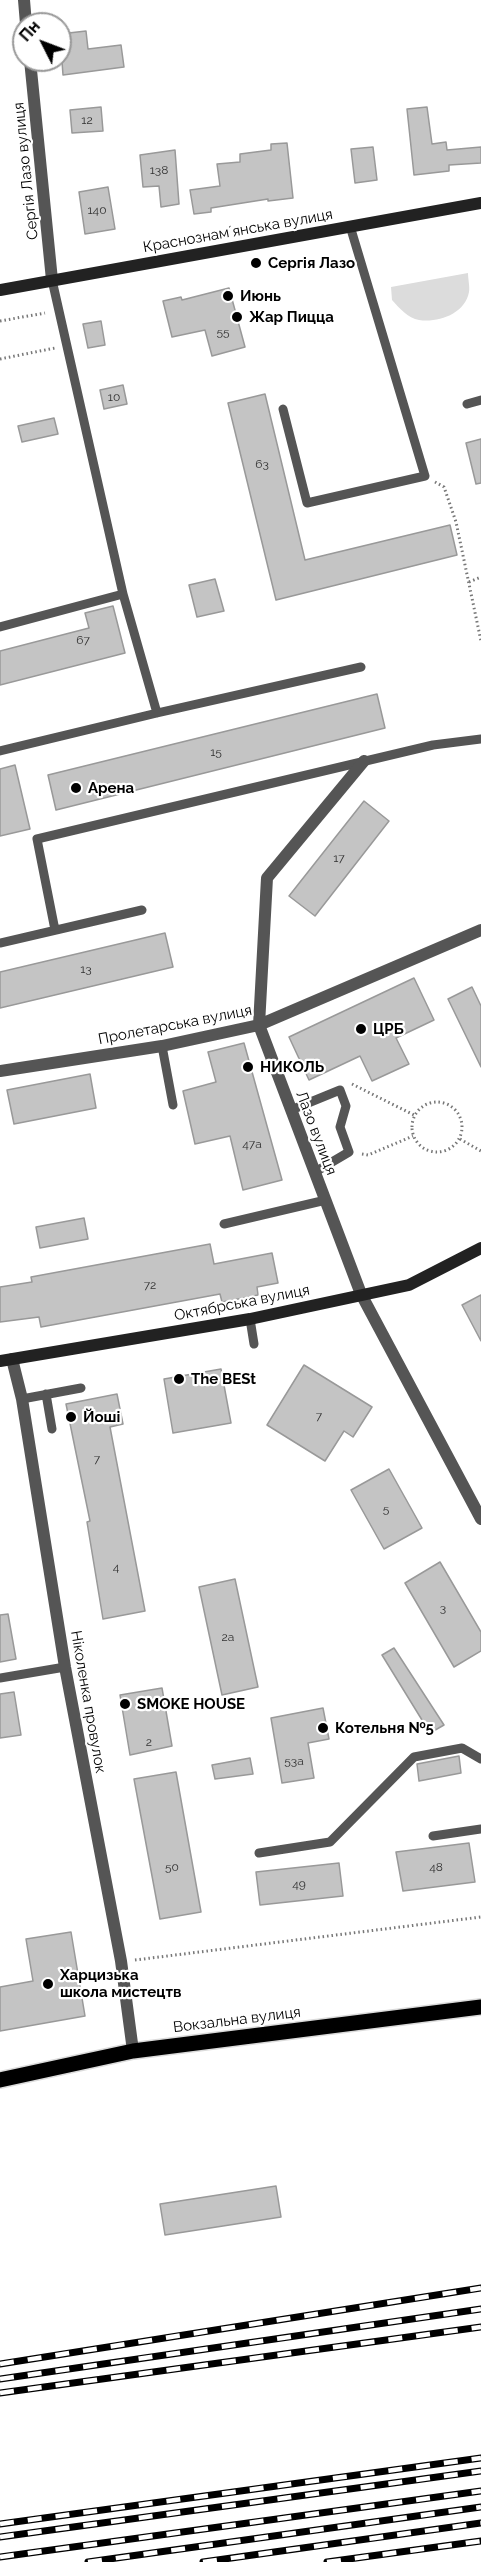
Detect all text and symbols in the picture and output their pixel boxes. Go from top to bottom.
north arrow [12,12,72,72]
text: Пн [16,17,44,45]
street label: Сергія Лазо вулиця [10,101,42,241]
house number: 12 [81,113,93,127]
house number: 138 [150,163,168,177]
house number: 140 [87,203,107,217]
street label: Краснознамʼянська вулиця [142,205,334,257]
place label: Сергія Лазо [268,254,355,272]
marker: Сергія Лазо [249,256,263,270]
place label: Июнь [240,287,281,305]
marker: Июнь [221,289,235,303]
place label: Жар Пицца [249,308,334,326]
marker: Жар Пицца [230,310,244,324]
house number: 55 [216,325,230,339]
house number: 10 [108,390,120,404]
house number: 63 [255,457,269,471]
house number: 67 [76,633,90,647]
house number: 15 [210,745,222,759]
place label: Арена [88,779,134,797]
marker: Арена [69,781,83,795]
house number: 17 [333,851,345,865]
house number: 13 [80,962,92,976]
street label: Пролетарська вулиця [97,1001,253,1049]
place label: ЦРБ [373,1020,404,1038]
marker: ЦРБ [354,1022,368,1036]
place label: НИКОЛЬ [260,1058,324,1076]
marker: НИКОЛЬ [241,1060,255,1074]
street label: Лазо вулиця [292,1088,340,1178]
house number: 47а [242,1137,262,1151]
house number: 72 [144,1278,156,1292]
street label: Октябрська вулиця [173,1281,311,1325]
place label: The BESt [191,1370,256,1388]
marker: The BESt [172,1372,186,1386]
place label: Йоші [83,1408,120,1426]
house number: 7 [316,1409,322,1423]
marker: Йоші [64,1410,78,1424]
house number: 7 [94,1452,100,1466]
house number: 5 [383,1502,389,1516]
house number: 4 [113,1560,119,1574]
house number: 3 [440,1601,446,1615]
street label: Ніколенка провулок [67,1629,109,1775]
house number: 2а [222,1630,234,1644]
place label: SMOKE HOUSE [137,1695,245,1713]
marker: SMOKE HOUSE [118,1697,132,1711]
place label: Котельня №5 [335,1719,434,1737]
marker: Котельня №5 [316,1721,330,1735]
house number: 2 [146,1735,152,1749]
house number: 53а [284,1754,304,1768]
house number: 50 [165,1860,179,1874]
house number: 48 [429,1860,443,1874]
house number: 49 [292,1877,306,1891]
place label: Харцизька школа мистецтв [60,1966,181,2001]
marker: Харцизька школа мистецтв [41,1977,55,1991]
street label: Вокзальна вулиця [172,2003,302,2037]

